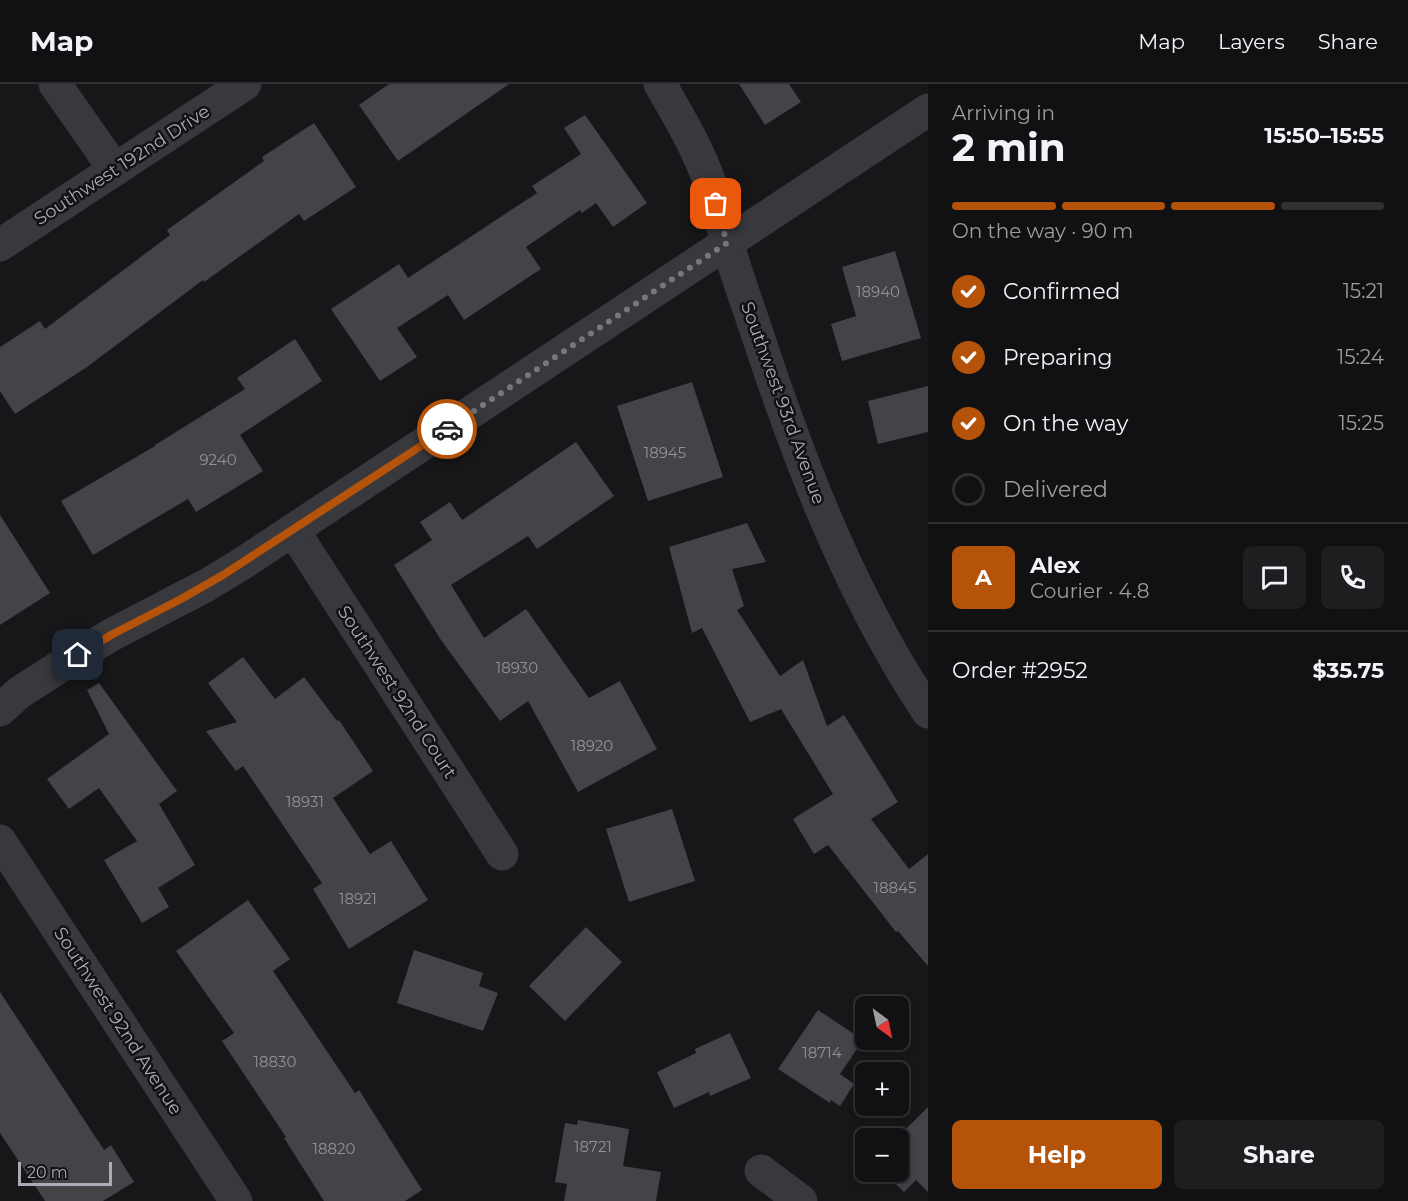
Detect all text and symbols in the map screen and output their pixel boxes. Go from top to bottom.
text: Map [30,24,93,58]
text: Map [1138,29,1185,54]
text: Layers [1218,29,1285,54]
text: Share [1318,29,1378,54]
street label: Southwest 192nd Drive [30,100,214,230]
text: Arriving in [952,101,1055,125]
text: 15:50–15:55 [1264,122,1384,149]
text: 2 min [952,123,1066,171]
pin [690,178,741,229]
icon: bag [699,187,732,220]
text: On the way · 90 m [952,219,1133,243]
icon: check [952,275,985,308]
text: Confirmed [1003,278,1120,305]
text: 15:21 [1343,279,1384,303]
house number: 18940 [856,282,900,301]
street label: Southwest 93rd Avenue [736,299,830,507]
icon: check [952,341,985,374]
text: Preparing [1003,344,1112,371]
text: 15:24 [1337,345,1384,369]
courier [417,399,477,459]
icon: check [952,407,985,440]
text: On the way [1003,410,1128,437]
text: 15:25 [1339,411,1384,435]
icon: car [431,413,464,446]
house number: 18945 [644,443,686,462]
house number: 9240 [199,450,237,469]
text: Delivered [1003,476,1108,503]
button: chat [1243,546,1306,609]
button: phone [1321,546,1384,609]
text: Alex [1030,552,1080,579]
text: A [975,564,992,591]
text: Courier · 4.8 [1030,579,1149,603]
street label: Southwest 92nd Court [333,601,461,783]
pin [52,629,103,680]
icon: home [61,638,94,671]
text: Order #2952 [952,657,1088,684]
text: $35.75 [1312,657,1384,684]
house number: 18930 [496,658,538,677]
house number: 18920 [571,736,613,755]
house number: 18931 [286,792,324,811]
house number: 18845 [874,878,916,897]
house number: 18921 [339,889,377,908]
street label: Southwest 92nd Avenue [49,923,187,1119]
north arrow [855,996,909,1050]
map controls [855,996,909,1182]
house number: 18714 [802,1043,842,1062]
house number: 18830 [254,1052,297,1071]
button: + [855,1062,909,1116]
button: Help [952,1120,1162,1189]
button: Share [1174,1120,1384,1189]
button: − [855,1128,909,1182]
house number: 18721 [574,1137,612,1156]
house number: 18820 [313,1139,356,1158]
scale bar [18,1159,112,1186]
text: 20 m [27,1163,68,1182]

